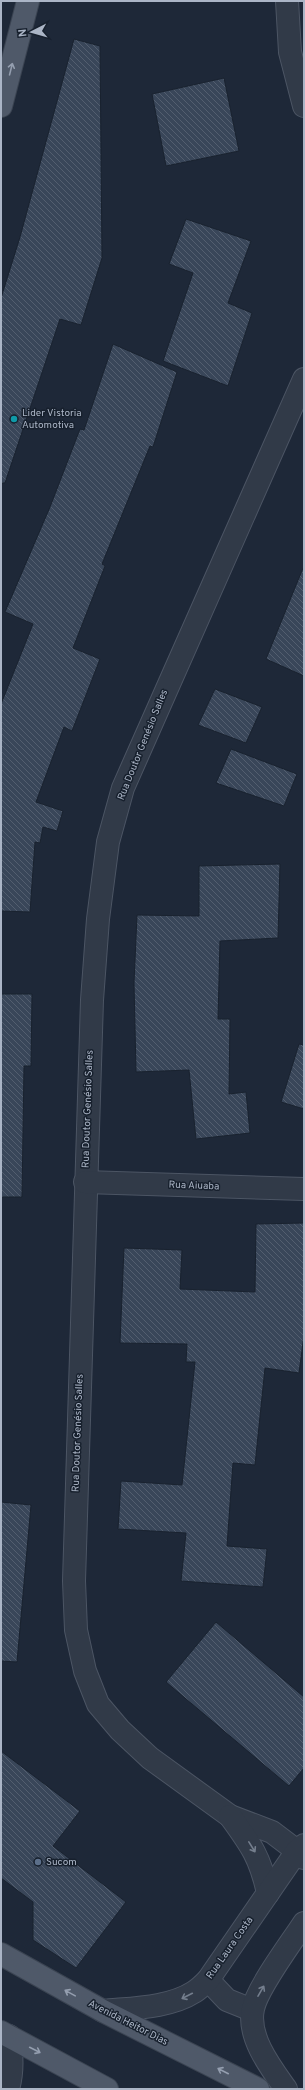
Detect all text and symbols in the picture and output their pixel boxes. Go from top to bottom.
north arrow [12,12,52,52]
text: N [16,28,30,38]
one-way arrow [7,62,15,75]
place label: Lider Vistoria Automotiva [22,407,82,432]
marker: Lider Vistoria Automotiva [9,414,19,424]
street label: Rua Doutor Genésio Salles [115,687,171,802]
street label: Rua Doutor Genésio Salles [79,1049,97,1168]
street label: Rua Aiuaba [168,1179,220,1193]
street label: Rua Doutor Genésio Salles [69,1373,87,1492]
one-way arrow [248,1842,256,1853]
place label: Sucom [46,1856,77,1869]
marker: Sucom [33,1857,43,1867]
street label: Rua Laura Costa [204,1914,256,1982]
one-way arrow [258,1985,266,1997]
one-way arrow [64,1988,76,1996]
one-way arrow [181,1993,193,2000]
street label: Avenida Heitor Dias [86,1997,170,2049]
one-way arrow [29,2047,41,2054]
one-way arrow [217,2067,229,2075]

